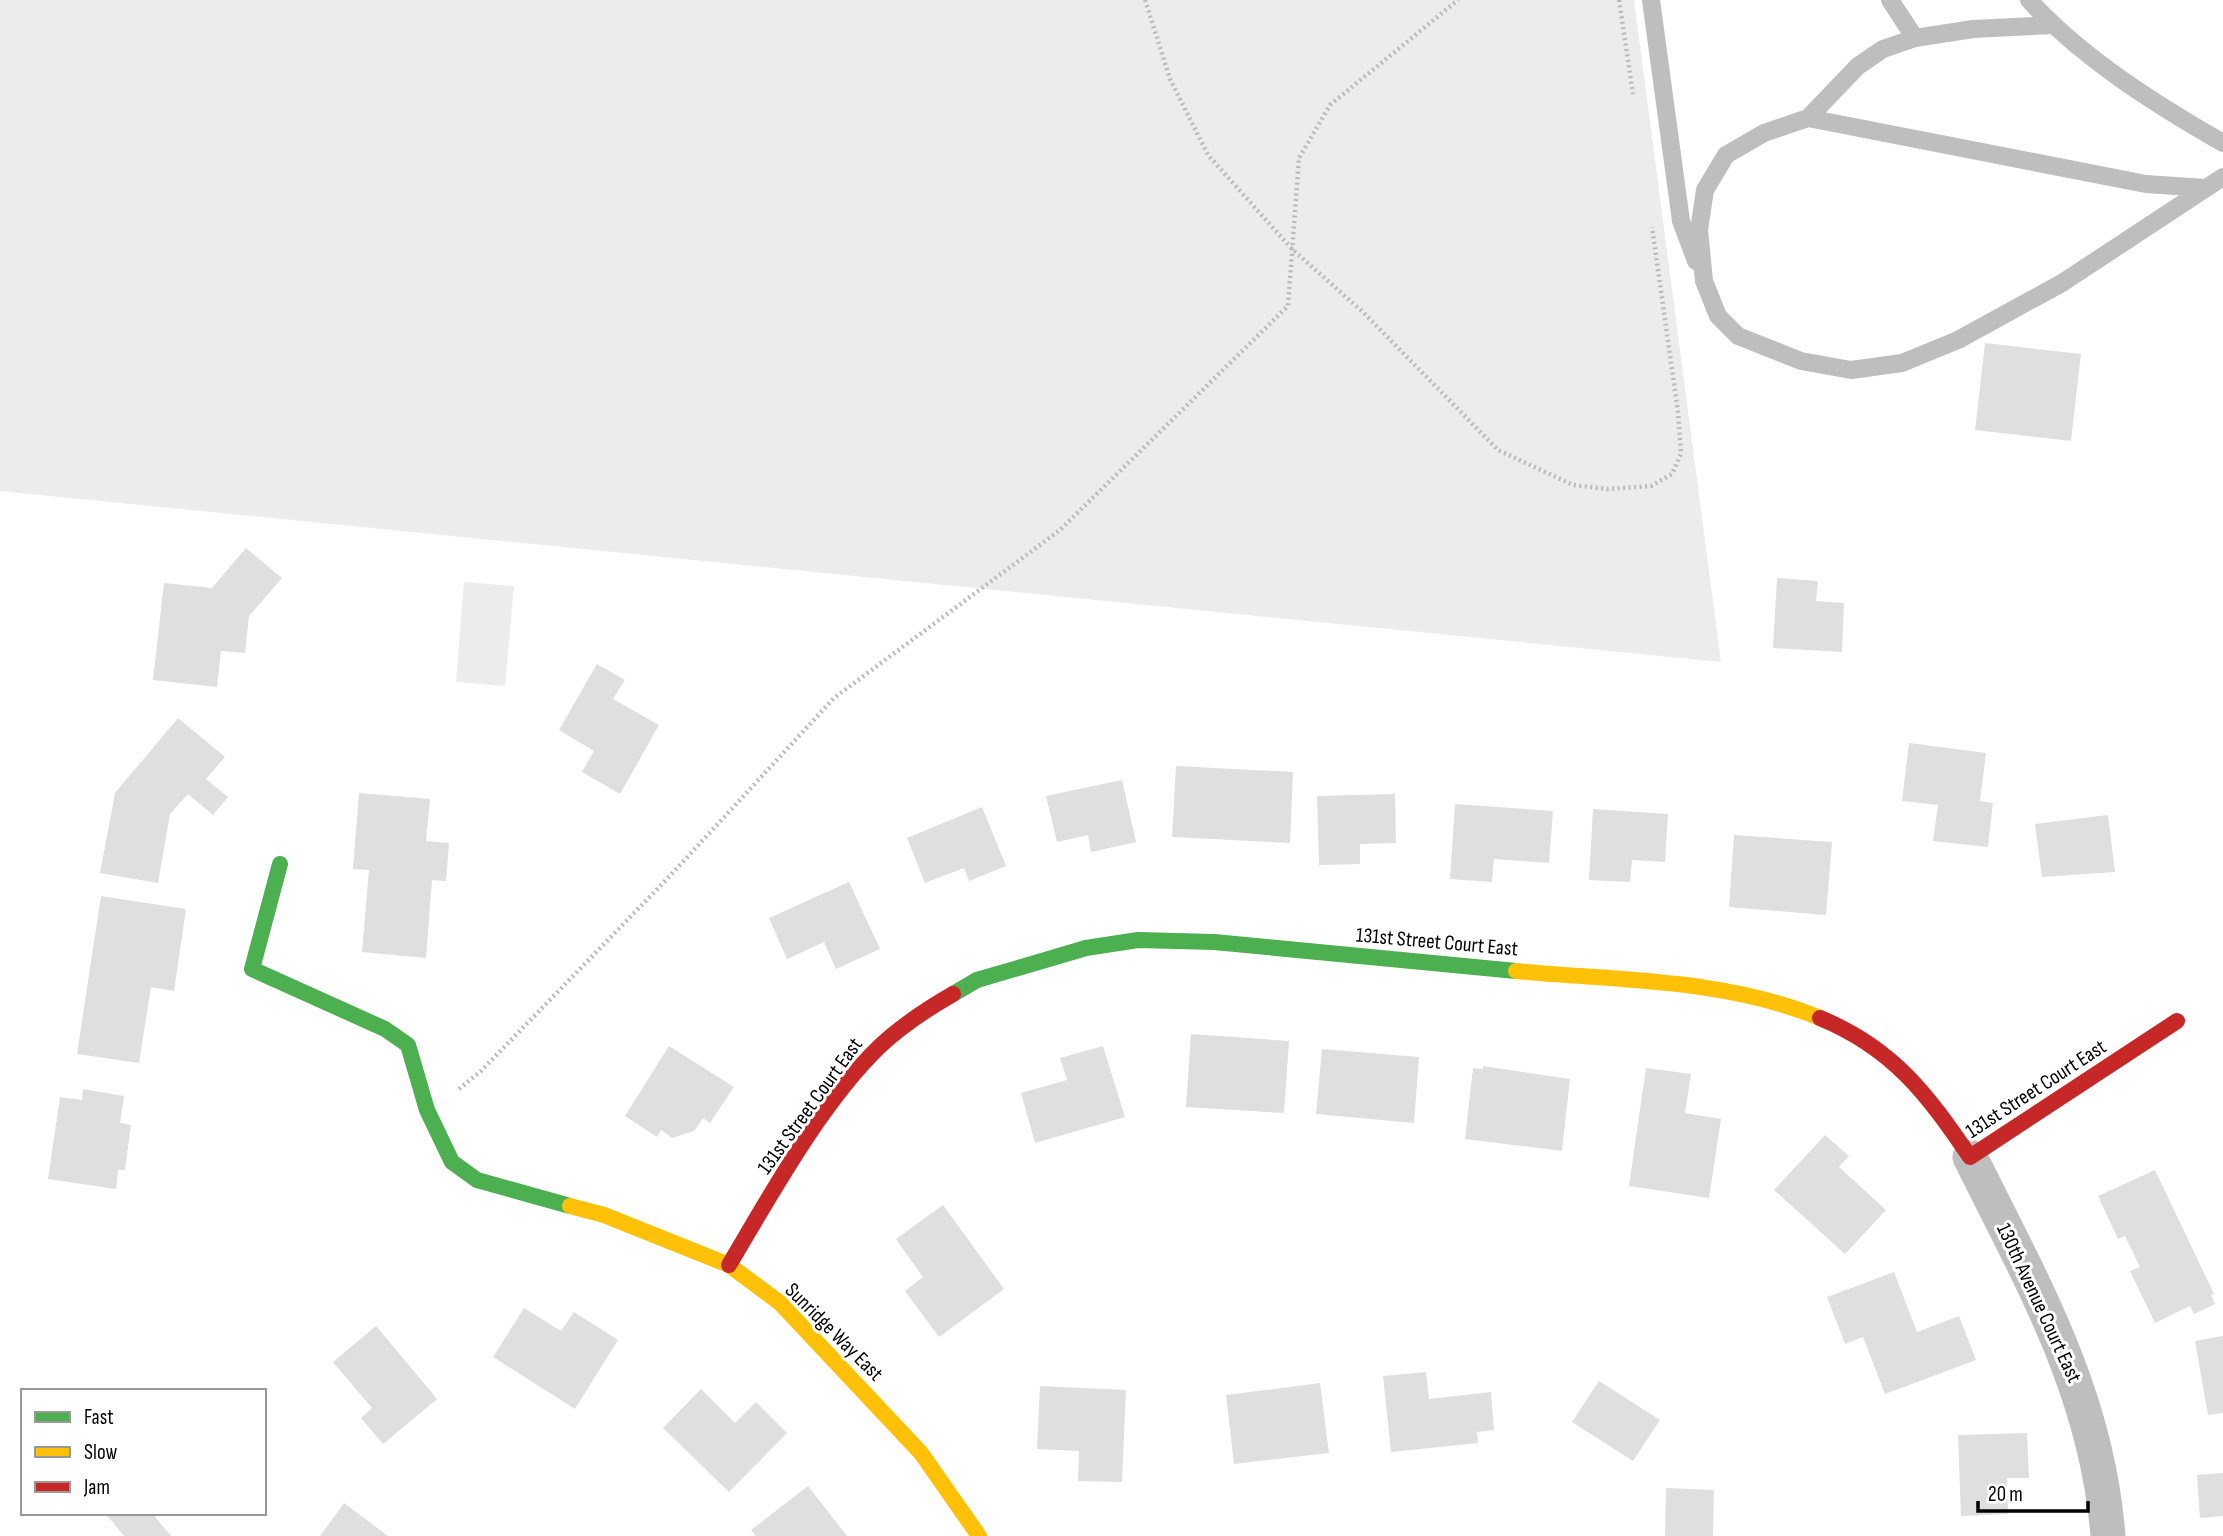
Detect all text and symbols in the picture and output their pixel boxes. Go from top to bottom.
street label: 131st Street Court East [1355,922,1519,962]
street label: 131st Street Court East [752,1033,868,1179]
street label: 131st Street Court East [1961,1034,2111,1144]
street label: 130th Avenue Court East [1991,1219,2087,1387]
street label: Sunridge Way East [780,1278,888,1386]
legend [21,1389,266,1515]
text: Fast [84,1405,114,1430]
text: Slow [84,1440,118,1465]
scale bar [1978,1470,2088,1514]
text: Jam [83,1475,110,1500]
text: 20 m [1988,1482,2023,1507]

